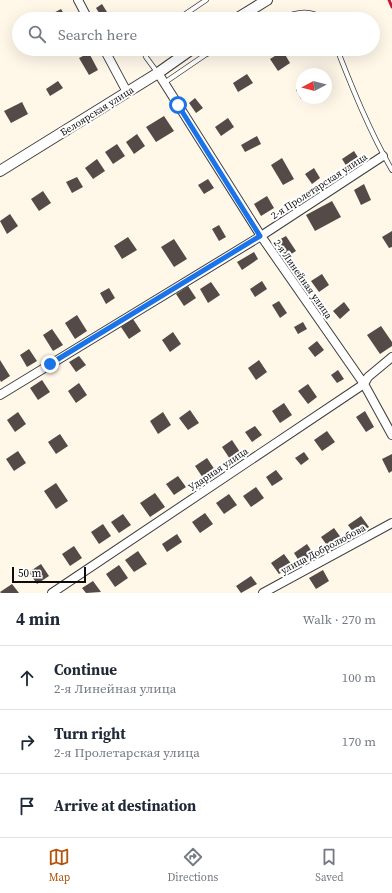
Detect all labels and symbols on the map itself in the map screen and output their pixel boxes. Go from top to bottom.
north arrow [296,68,332,104]
street label: Белоярская улица [58,83,137,139]
route start [169,96,187,114]
street label: 2-я Пролетарская улица [268,149,370,222]
street label: 2-я Линейная улица [271,237,336,322]
route end [41,355,59,373]
street label: Ударная улица [186,444,251,494]
street label: улица Добролюбова [278,521,368,577]
scale bar [12,565,86,584]

